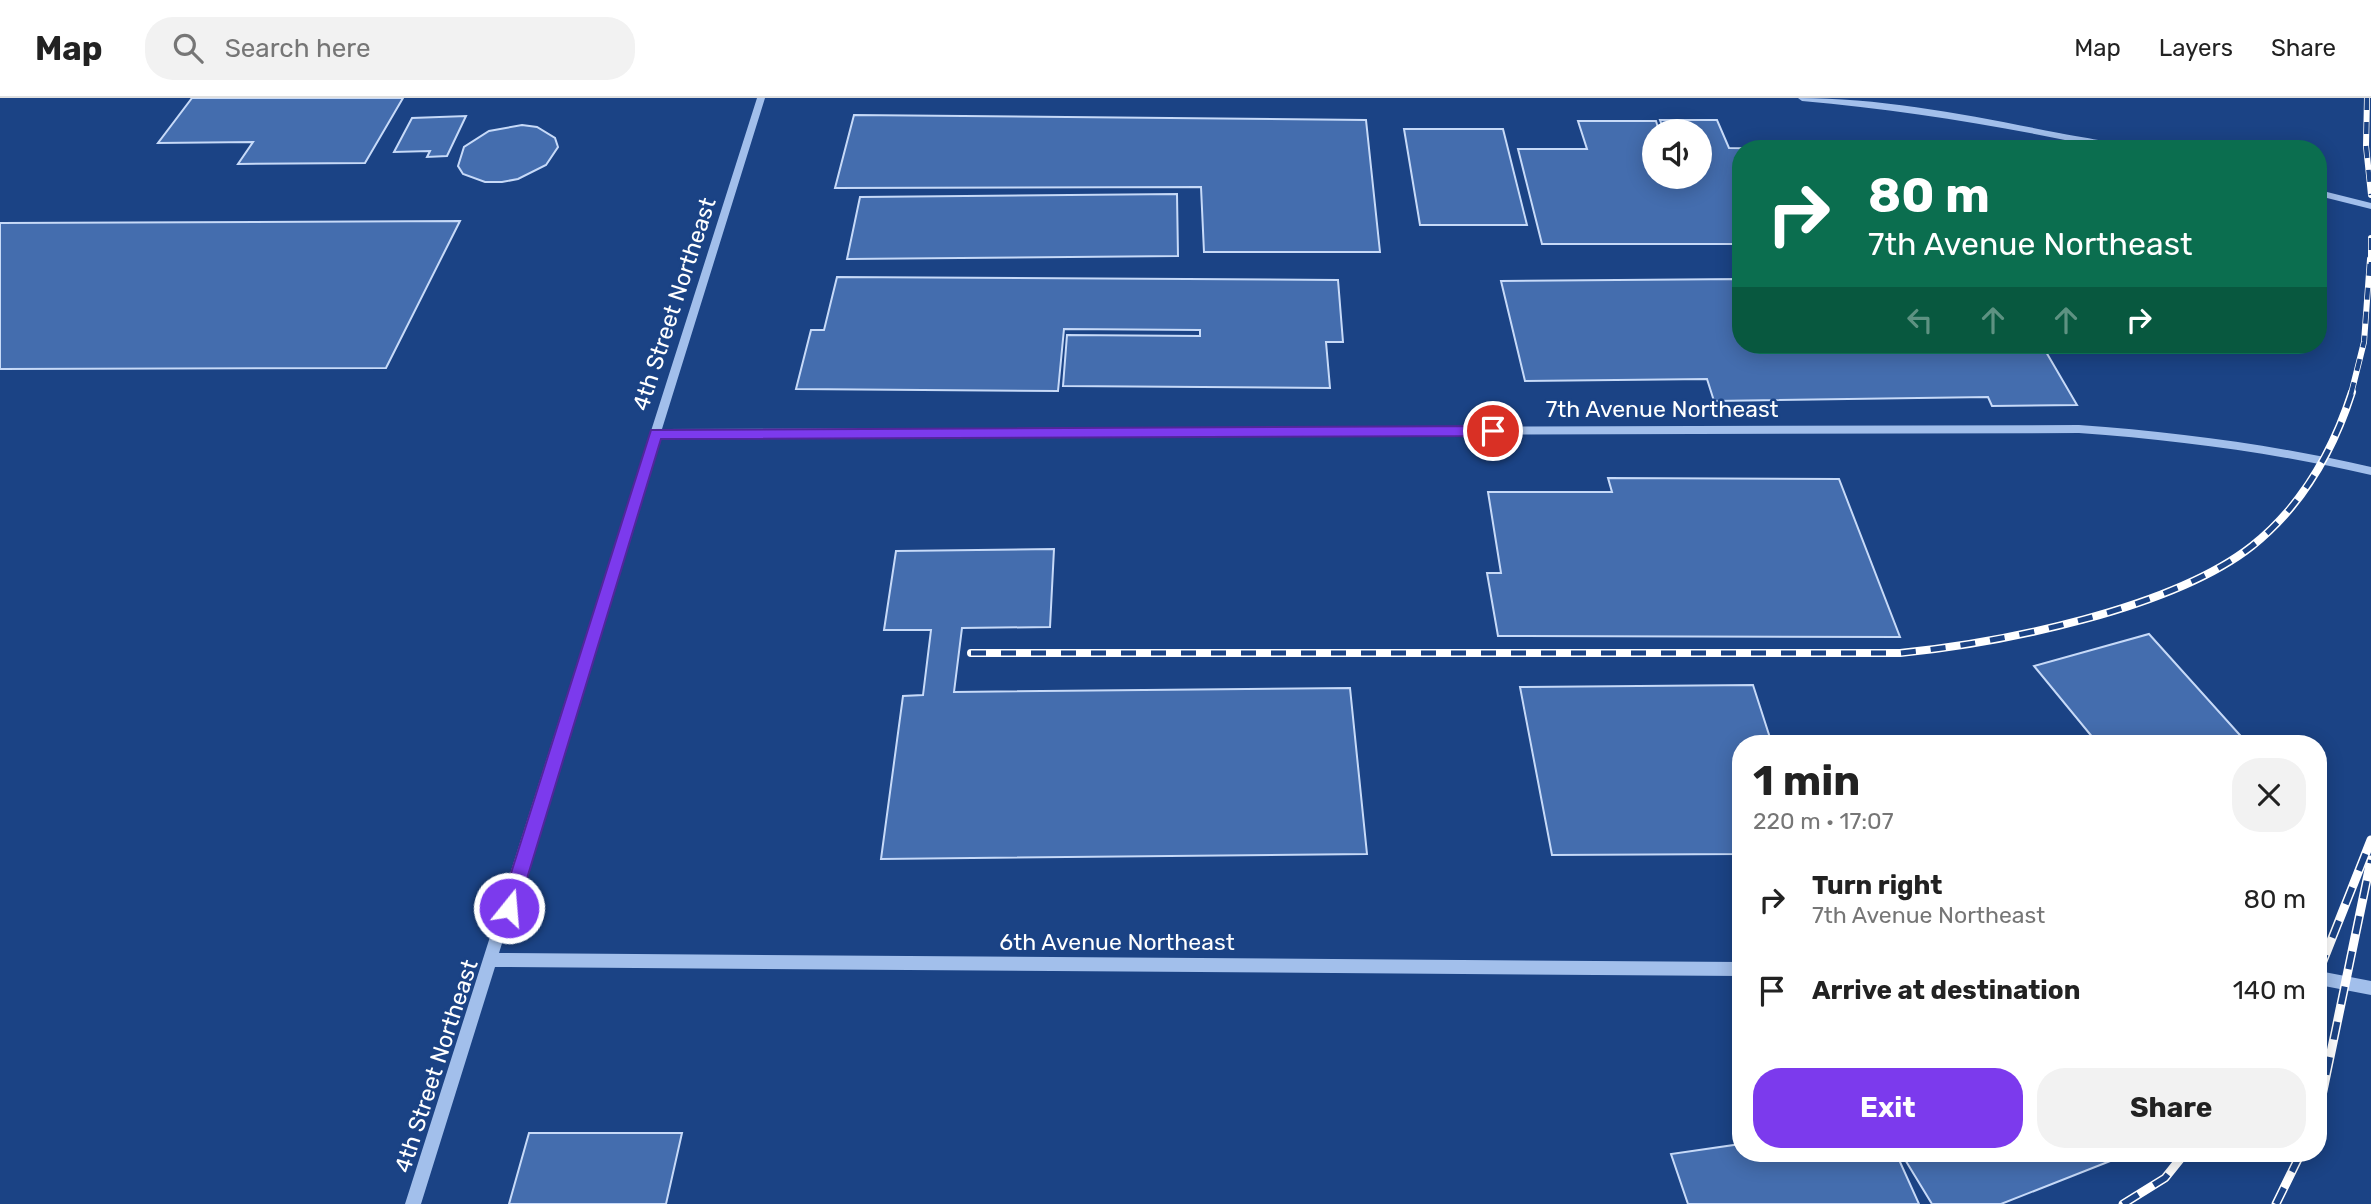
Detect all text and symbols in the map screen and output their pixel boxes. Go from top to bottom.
search box [145,17,635,80]
text: Map [35,29,103,68]
icon: search [169,29,207,67]
text: Search here [225,33,370,64]
text: Map [2074,34,2121,62]
text: Layers [2159,34,2233,62]
text: Share [2271,34,2336,62]
map controls [1642,119,1712,189]
button: sound [1642,119,1712,189]
text: 80 m [1868,166,1990,224]
icon: right [1753,168,1844,259]
street label: 4th Street Northeast [626,194,722,414]
text: 7th Avenue Northeast [1868,225,2193,263]
icon: left [1901,301,1939,339]
icon: ahead [1974,301,2012,339]
icon: ahead [2047,301,2085,339]
icon: right [2120,301,2158,339]
street label: 7th Avenue Northeast [1545,395,1779,423]
pin [1463,401,1523,461]
icon: arrive [1474,412,1512,450]
text: 1 min [1753,756,1860,806]
button: close [2232,758,2306,832]
text: 220 m · 17:07 [1753,807,1893,835]
text: Turn right [1812,870,1942,901]
position arrow [472,871,546,945]
icon: right [1753,881,1791,919]
text: 80 m [2243,884,2306,915]
text: 7th Avenue Northeast [1812,901,2045,929]
street label: 6th Avenue Northeast [999,928,1235,956]
street label: 4th Street Northeast [388,956,484,1176]
icon: arrive [1753,972,1791,1010]
text: Arrive at destination [1812,975,2080,1006]
text: 140 m [2233,975,2306,1006]
button: Exit [1753,1068,2023,1148]
button: Share [2037,1068,2306,1148]

